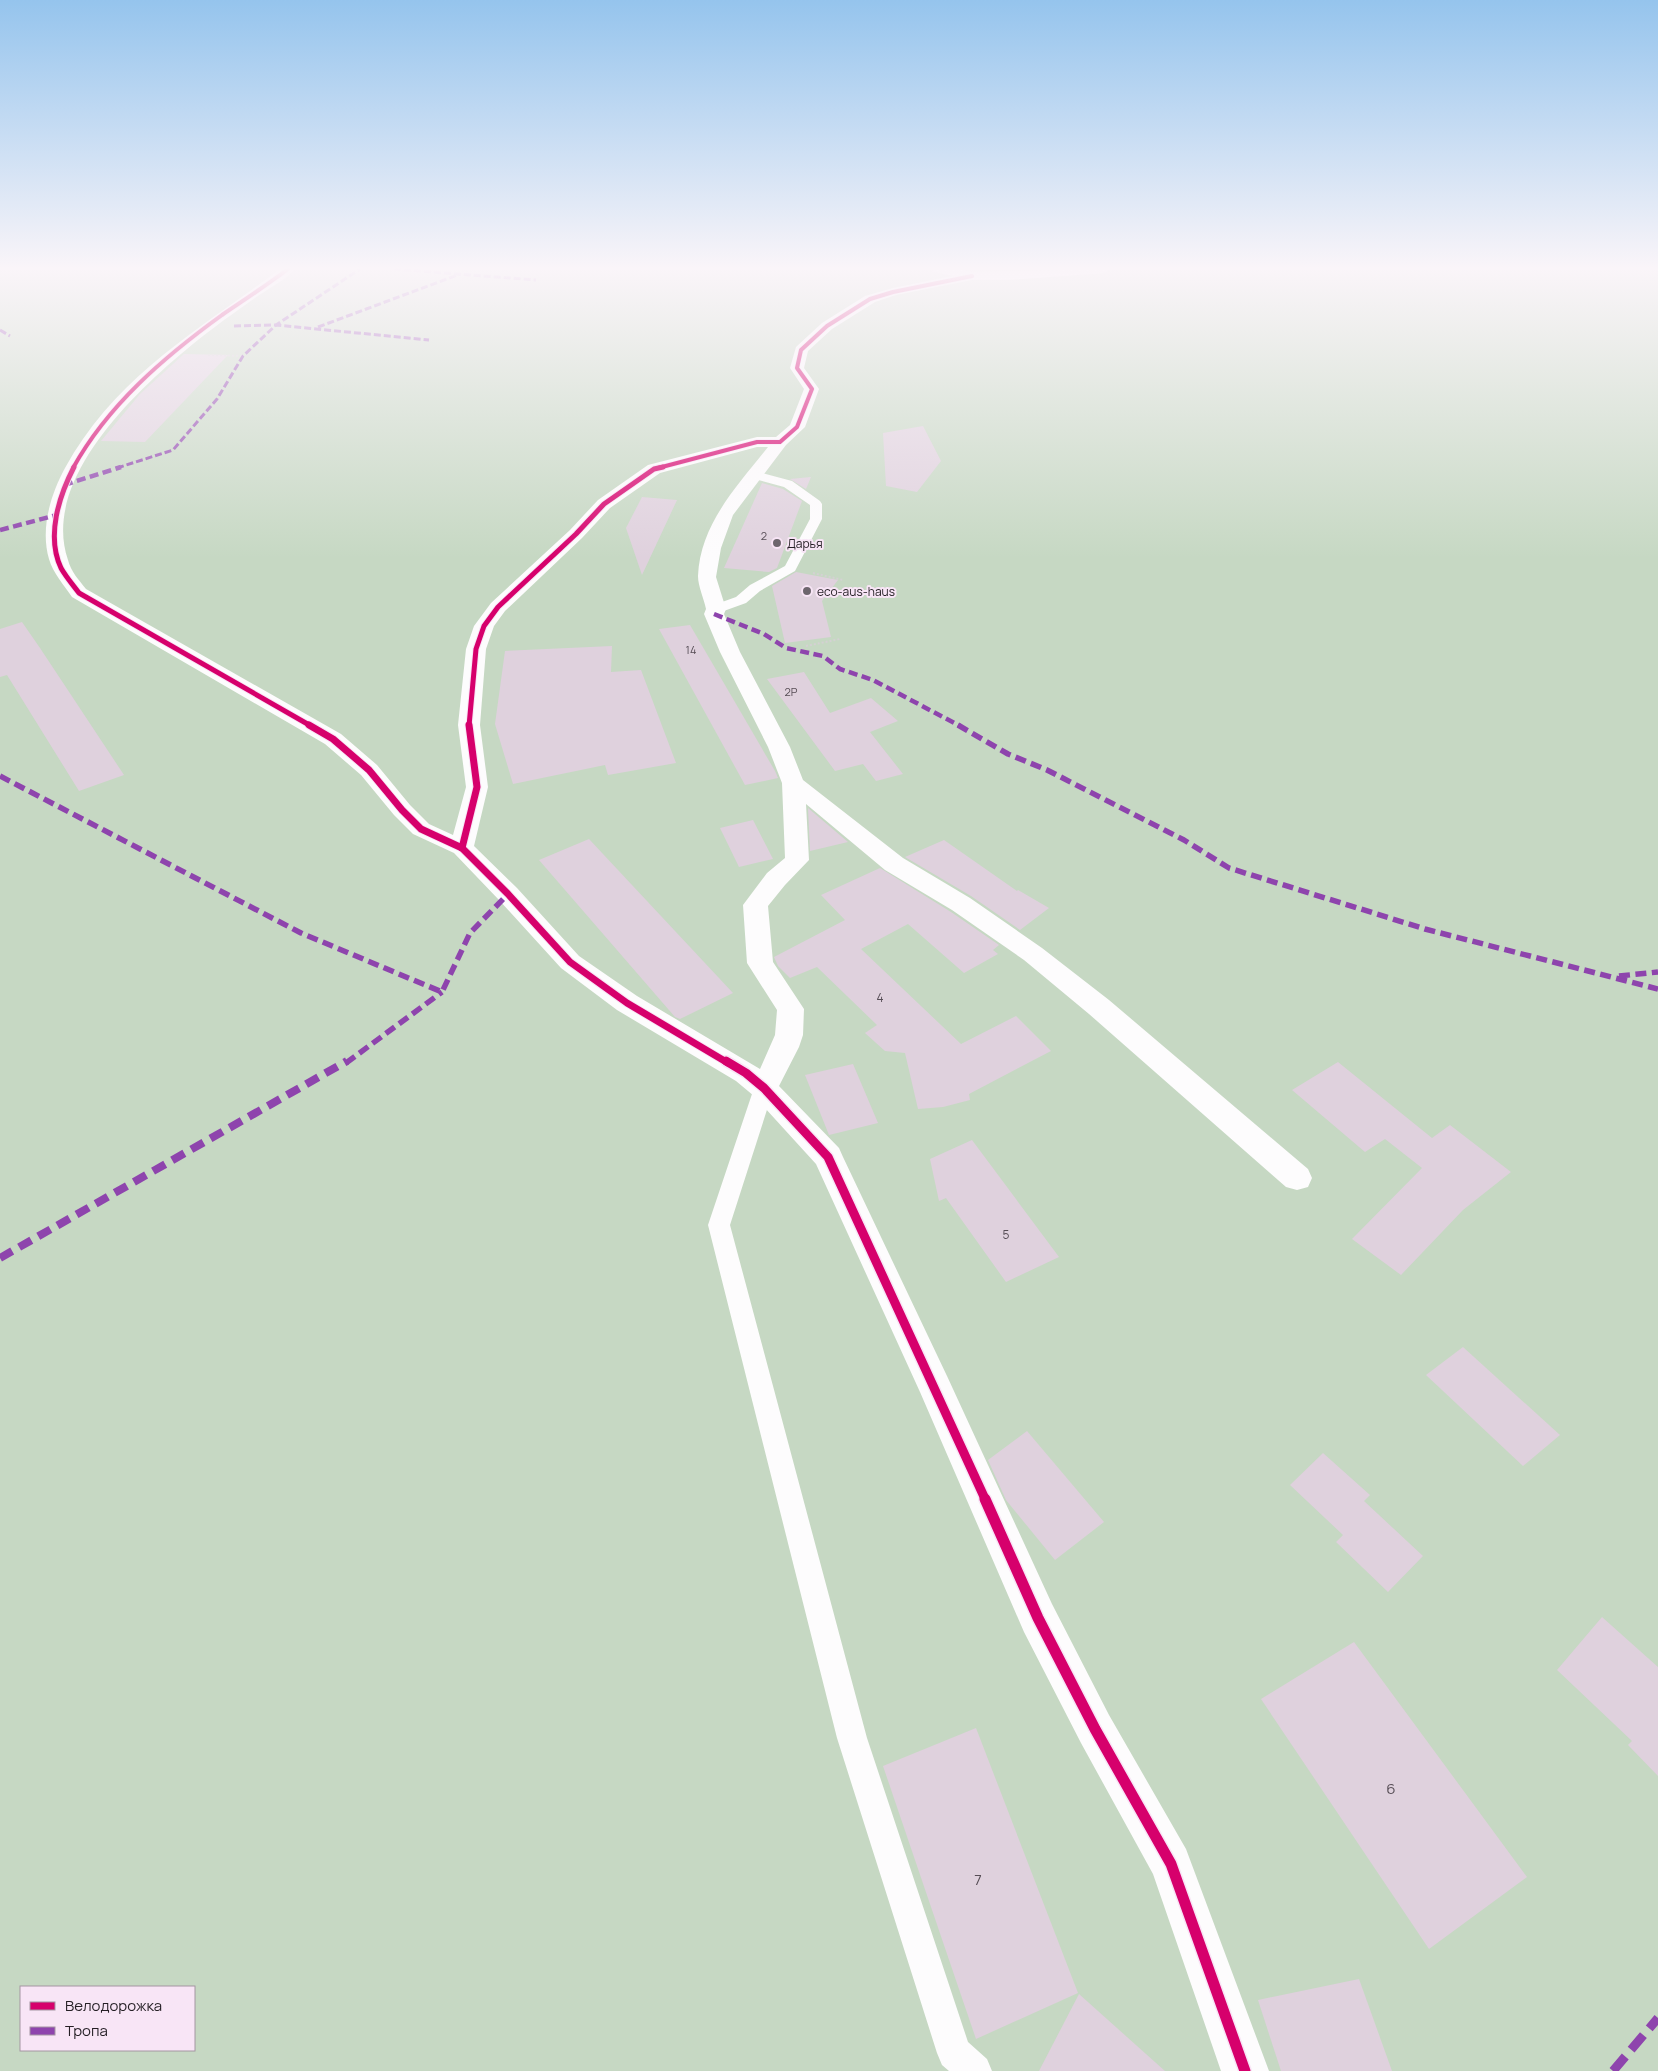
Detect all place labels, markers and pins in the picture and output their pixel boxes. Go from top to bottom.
place label: Дарья [787,535,823,552]
marker: Дарья [771,537,783,549]
place label: eco-aus-haus [817,583,895,600]
marker: eco-aus-haus [801,585,813,597]

